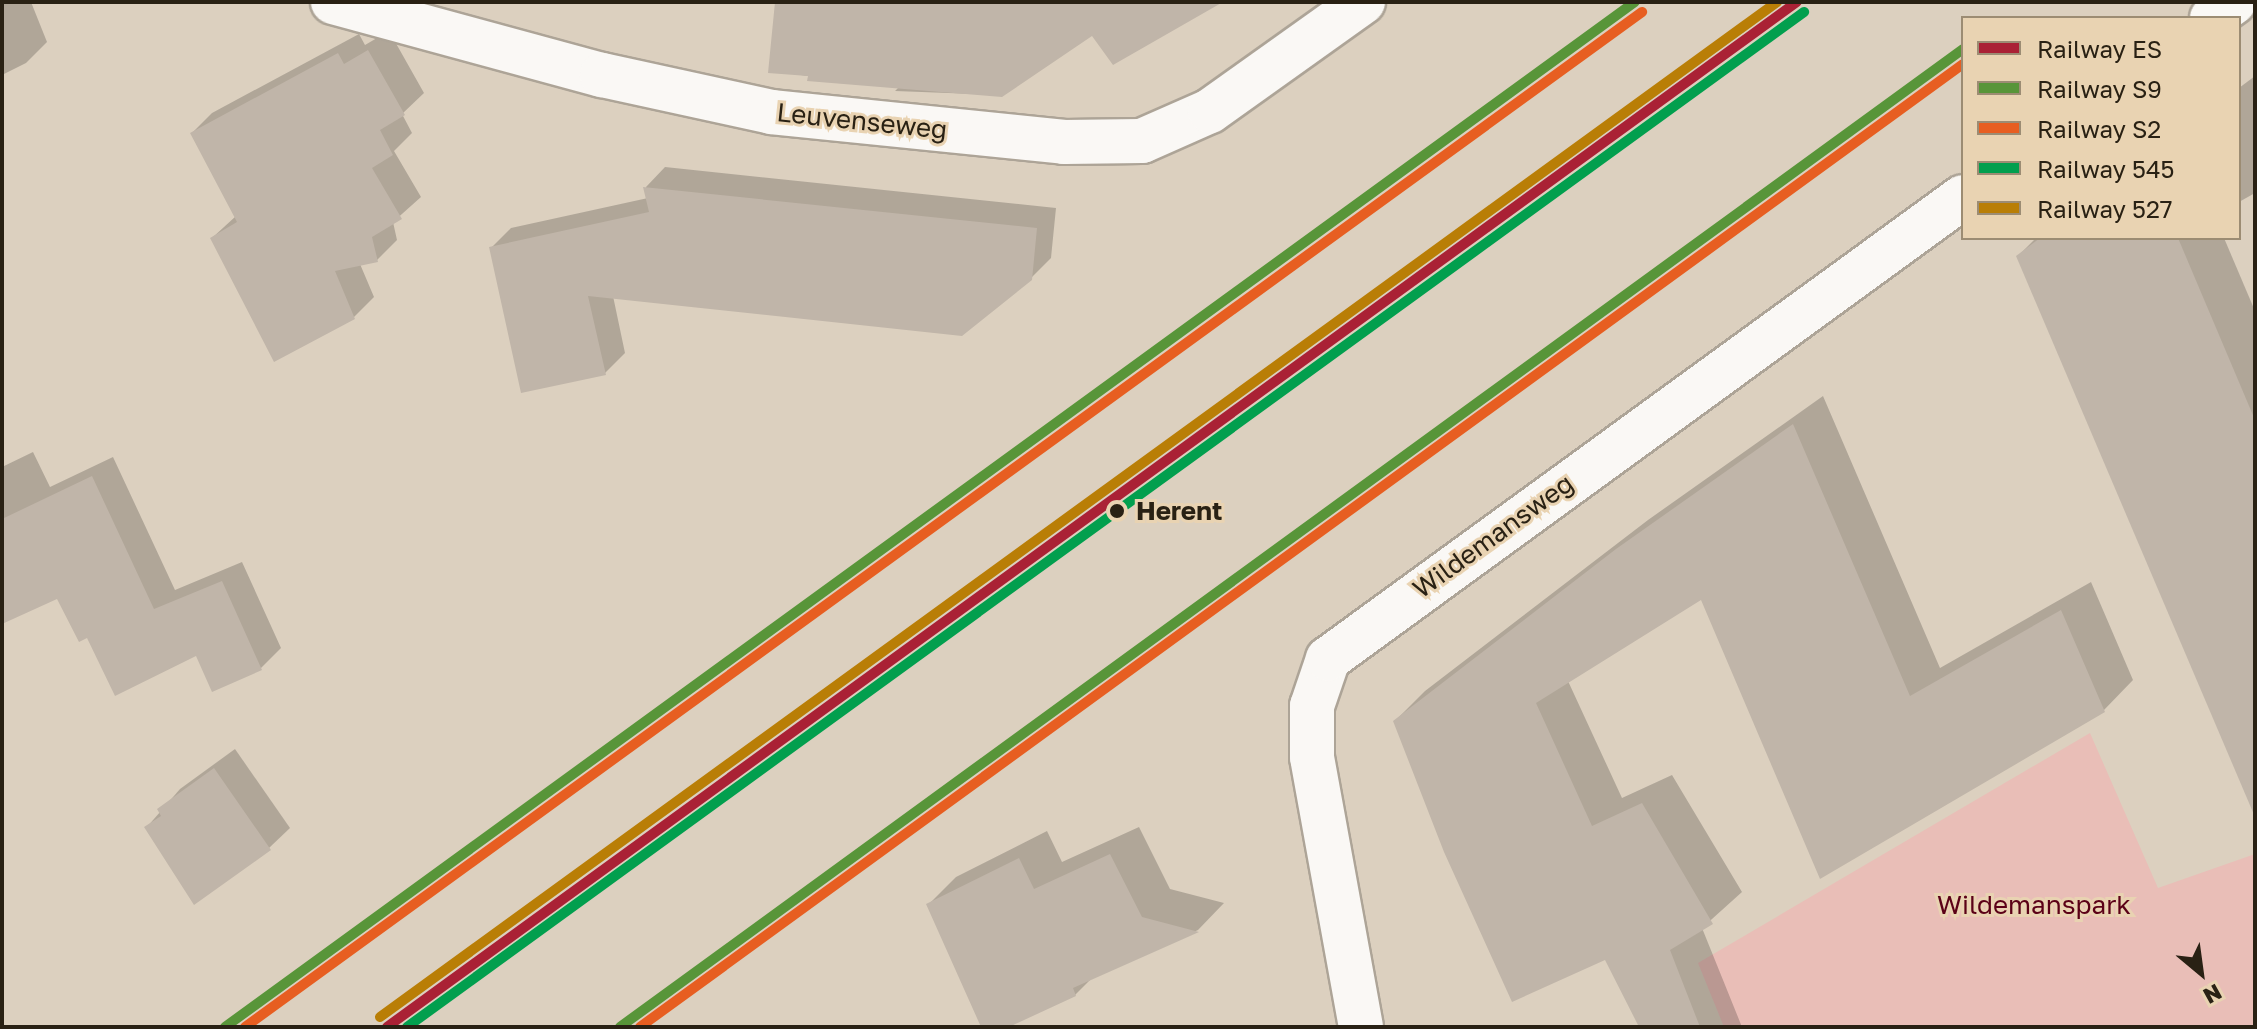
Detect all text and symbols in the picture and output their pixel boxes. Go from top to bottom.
legend [1961,16,2241,240]
text: Railway ES [2037,34,2162,63]
text: Railway S9 [2037,74,2162,103]
street label: Leuvenseweg [775,97,949,145]
text: Railway S2 [2037,114,2161,143]
text: Railway 545 [2037,154,2174,183]
text: Railway 527 [2037,194,2173,223]
street label: Wildemansweg [1407,467,1579,605]
place label: Herent [1136,495,1222,527]
marker: Herent [1105,499,1129,523]
park label: Wildemanspark [1937,889,2131,921]
north arrow [2161,933,2241,1013]
text: N [2199,979,2227,1010]

